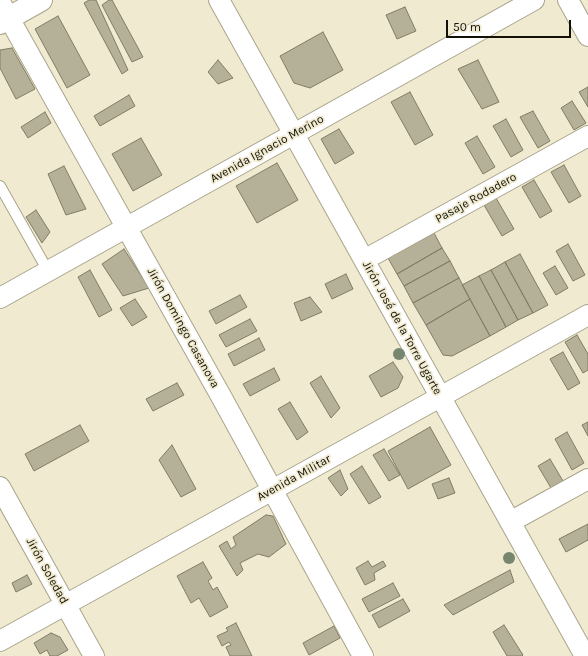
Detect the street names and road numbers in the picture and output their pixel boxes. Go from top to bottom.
street label: Avenida Ignacio Merino [208,112,326,186]
street label: Pasaje Rodadero [433,170,519,226]
street label: Jirón José de la Torre Ugarte [359,259,445,397]
street label: Jirón Domingo Casanova [144,265,222,391]
street label: Avenida Militar [255,452,333,504]
street label: Jirón Soledad [23,535,71,607]

